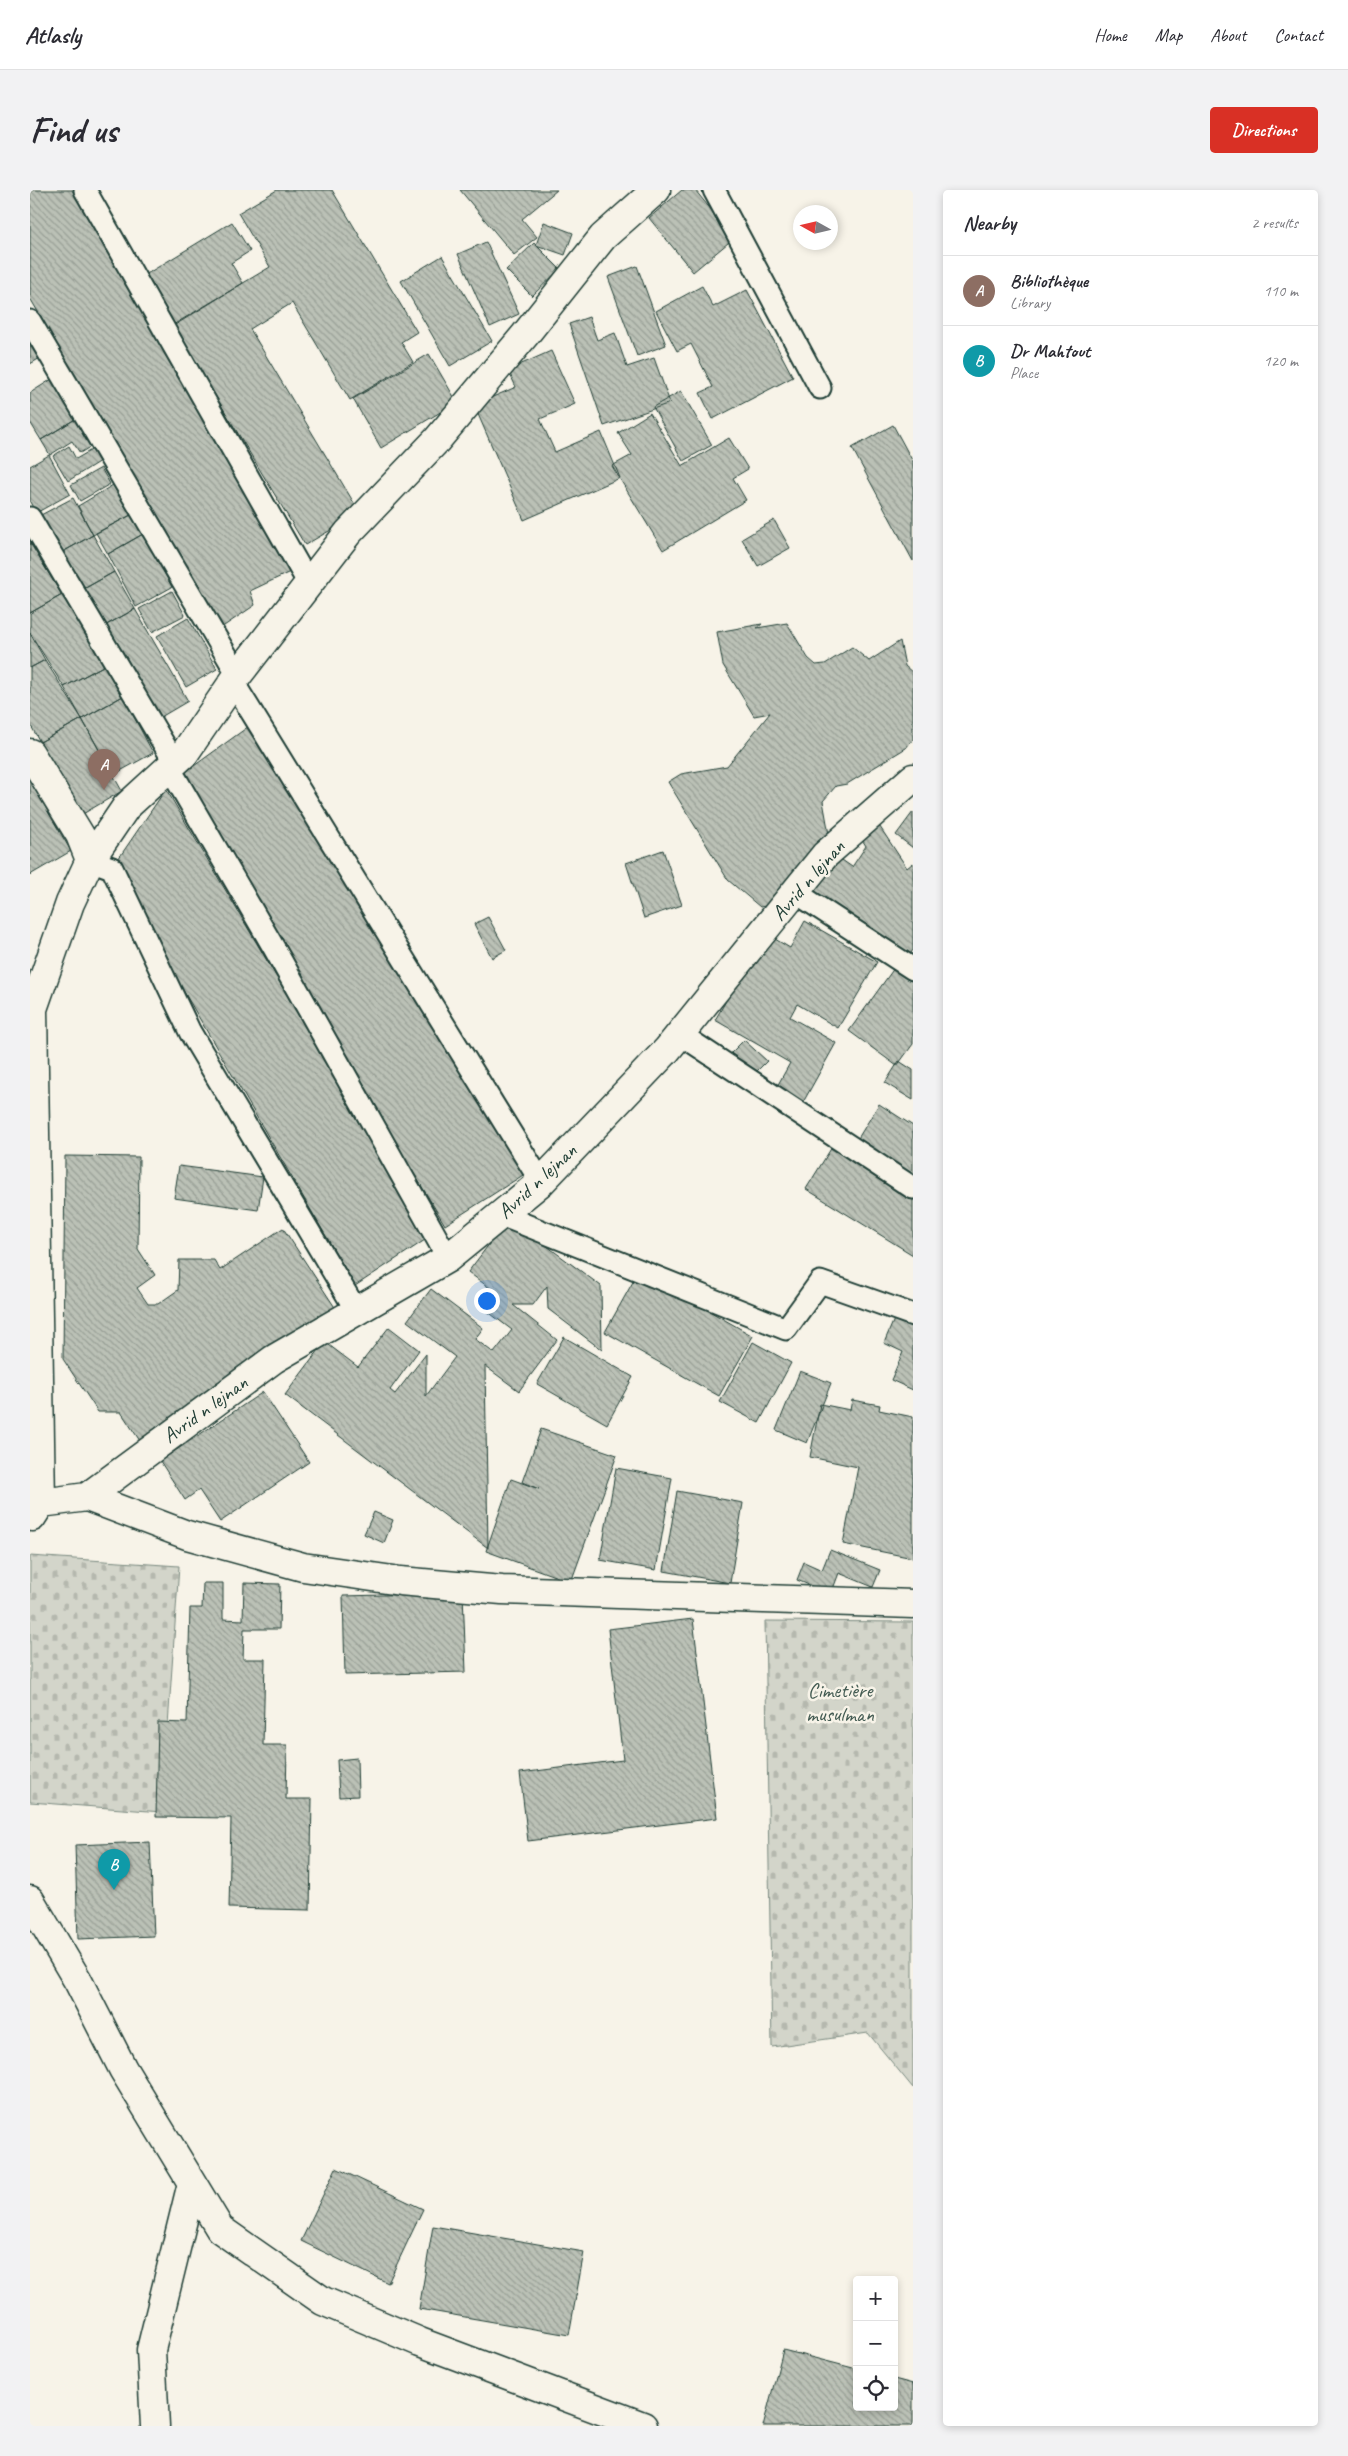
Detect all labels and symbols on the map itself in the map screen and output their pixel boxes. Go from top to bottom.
north arrow [793,205,838,250]
pin: A [88,749,120,790]
street label: Avrid n lejnan [766,834,851,926]
street label: Avrid n lejnan [492,1137,582,1224]
your location [474,1288,500,1314]
street label: Avrid n lejnan [157,1369,253,1449]
park label: Cimetière musulman [806,1677,874,1727]
pin: B [98,1849,130,1890]

